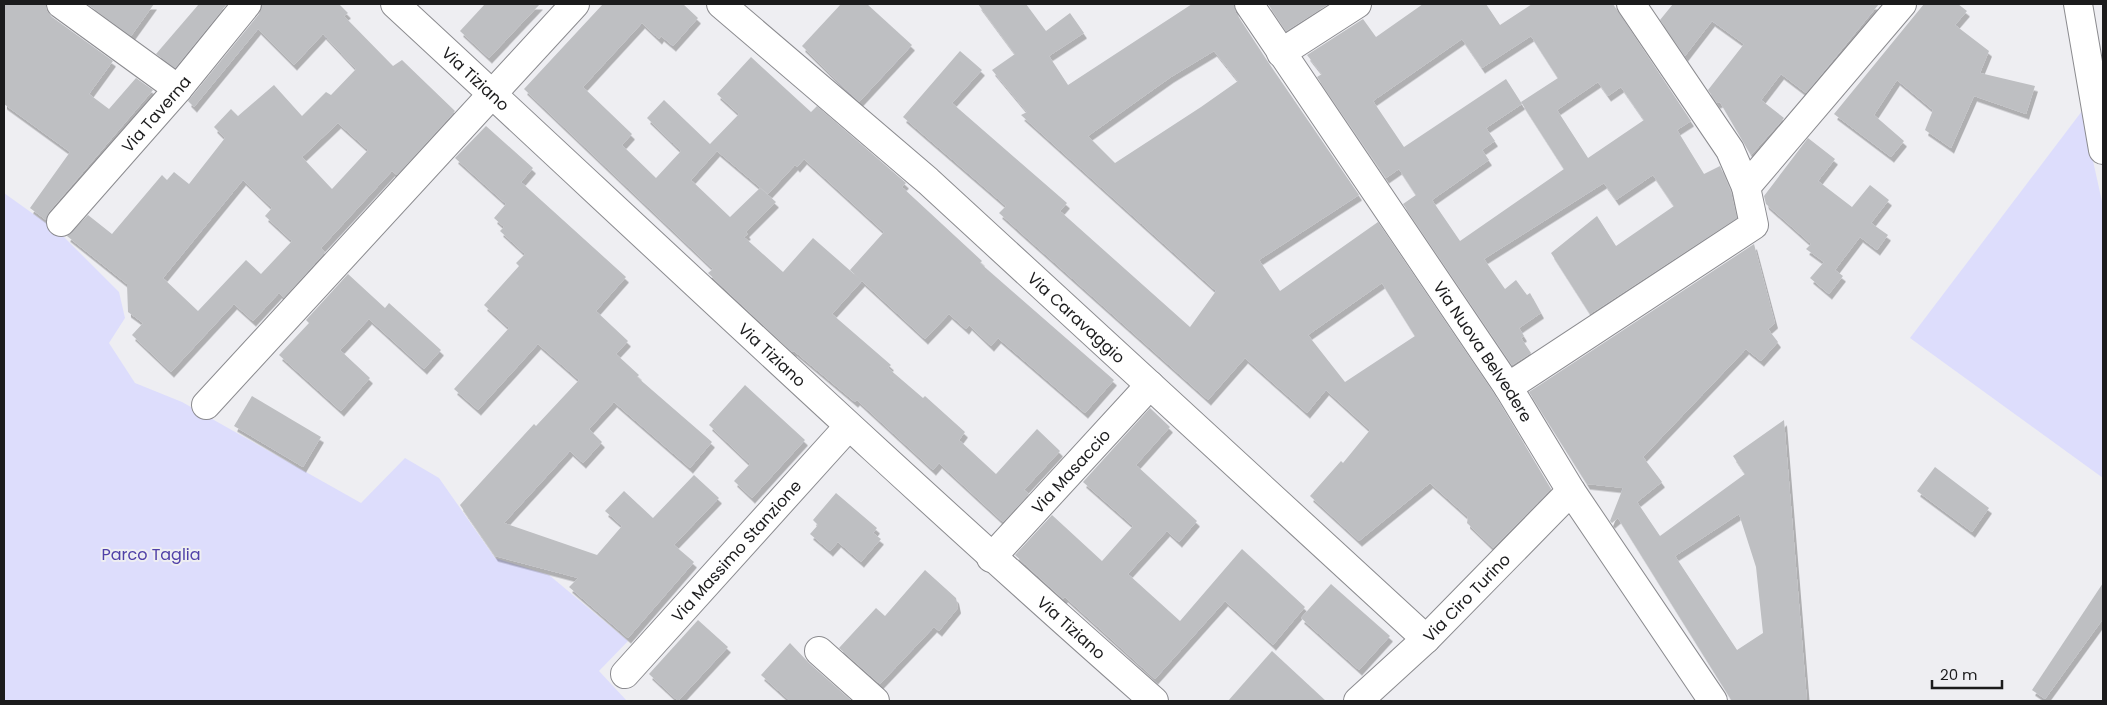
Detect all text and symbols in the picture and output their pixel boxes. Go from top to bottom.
street label: Via Tiziano [436,42,514,116]
street label: Via Taverna [116,71,196,158]
street label: Via Caravaggio [1022,267,1130,369]
street label: Via Nuova Belvedere [1428,277,1538,427]
street label: Via Tiziano [733,318,811,392]
street label: Via Masaccio [1026,424,1116,519]
street label: Via Massimo Stanzione [666,475,807,627]
park label: Parco Taglia [101,543,201,566]
street label: Via Ciro Turino [1418,548,1516,647]
street label: Via Tiziano [1032,591,1110,665]
scale bar [1932,658,2002,690]
text: 20 m [1940,664,1978,685]

